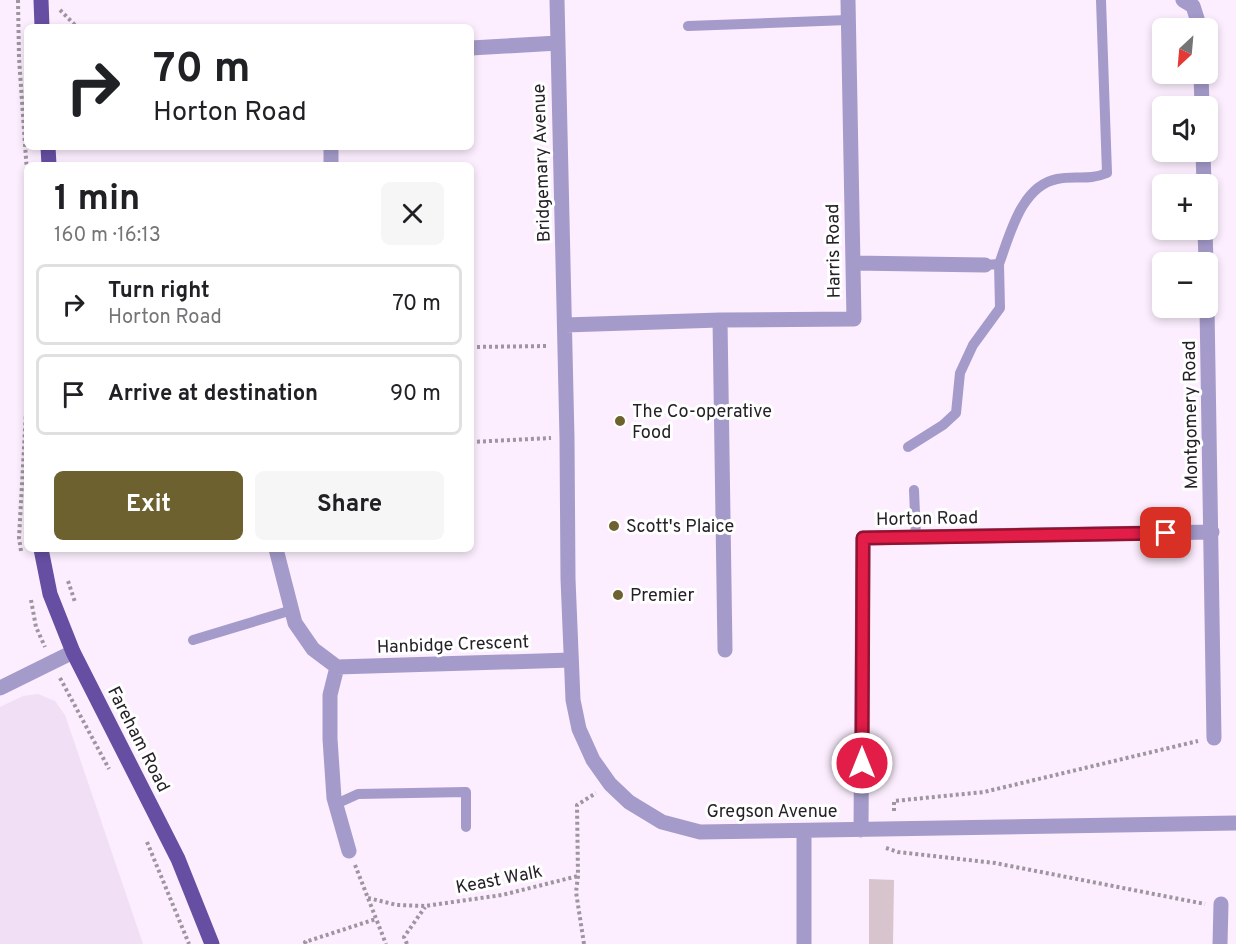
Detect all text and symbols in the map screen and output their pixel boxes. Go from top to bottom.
north arrow [1152,18,1218,84]
map controls [1152,18,1218,318]
text: 70 m [153,44,251,97]
icon: right [54,48,132,126]
street label: Bridgemary Avenue [528,83,557,243]
text: Horton Road [153,96,307,130]
button: sound [1152,96,1218,162]
button: + [1152,174,1218,240]
text: 1 min [54,177,140,223]
button: close [381,182,444,245]
street label: Harris Road [822,204,847,298]
text: 160 m · 16:13 [54,223,161,249]
button: − [1152,252,1218,318]
text: Turn right [108,278,210,305]
icon: right [57,288,90,321]
text: 70 m [392,291,441,318]
text: Horton Road [108,305,222,331]
street label: Montgomery Road [1179,340,1204,490]
icon: arrive [57,378,90,411]
text: Arrive at destination [108,381,318,408]
text: 90 m [390,381,441,408]
place label: The Co-operative Food [632,401,772,445]
marker: The Co-operative Food [613,414,627,428]
button: Exit [54,471,243,540]
button: Share [255,471,444,540]
street label: Horton Road [876,507,978,532]
pin [1140,507,1191,558]
place label: Scott's Plaice [626,516,734,539]
icon: arrive [1149,516,1182,549]
marker: Scott's Plaice [607,519,621,533]
place label: Premier [630,585,694,608]
marker: Premier [611,588,625,602]
street label: Hanbidge Crescent [377,631,530,660]
street label: Fareham Road [101,683,174,796]
position arrow [830,731,894,795]
street label: Gregson Avenue [706,801,838,824]
street label: Keast Walk [454,861,545,900]

